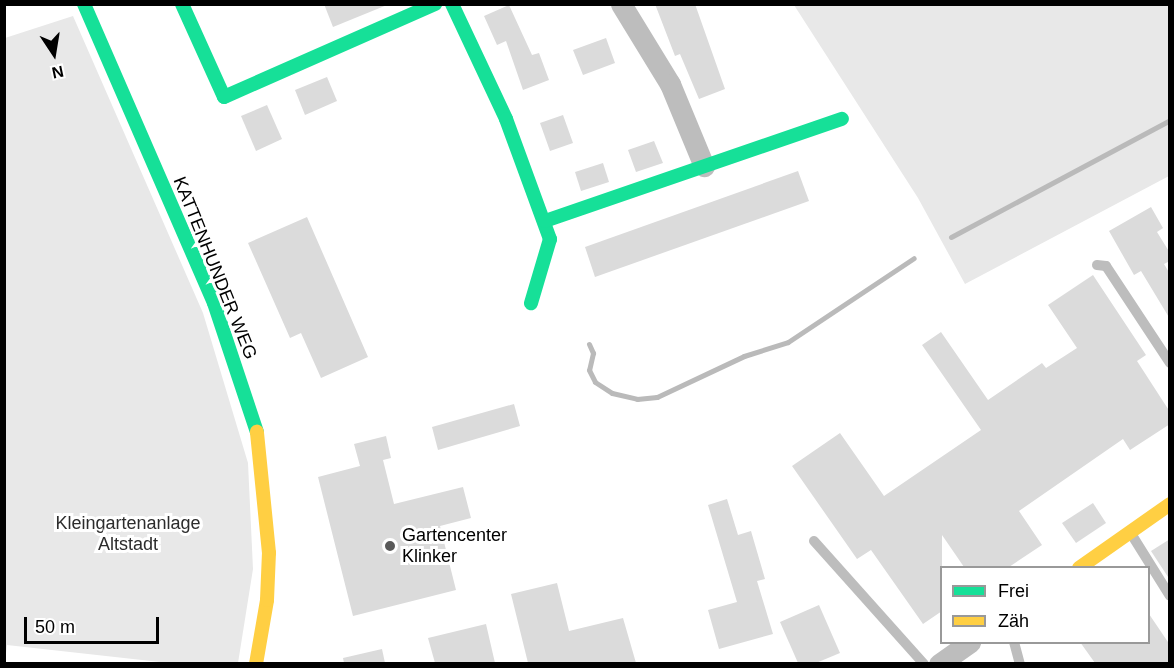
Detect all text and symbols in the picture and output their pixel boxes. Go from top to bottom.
north arrow [24,24,84,84]
text: N [50,63,65,82]
street label: KATTENHUNDER WEG [169,174,261,362]
park label: Kleingartenanlage Altstadt [55,513,201,556]
place label: Gartencenter Klinker [402,525,507,568]
marker: Gartencenter Klinker [383,539,397,553]
legend [940,566,1150,644]
text: Frei [998,581,1029,601]
scale bar [27,605,162,643]
text: Zäh [998,611,1029,631]
text: 50 m [35,617,75,637]

